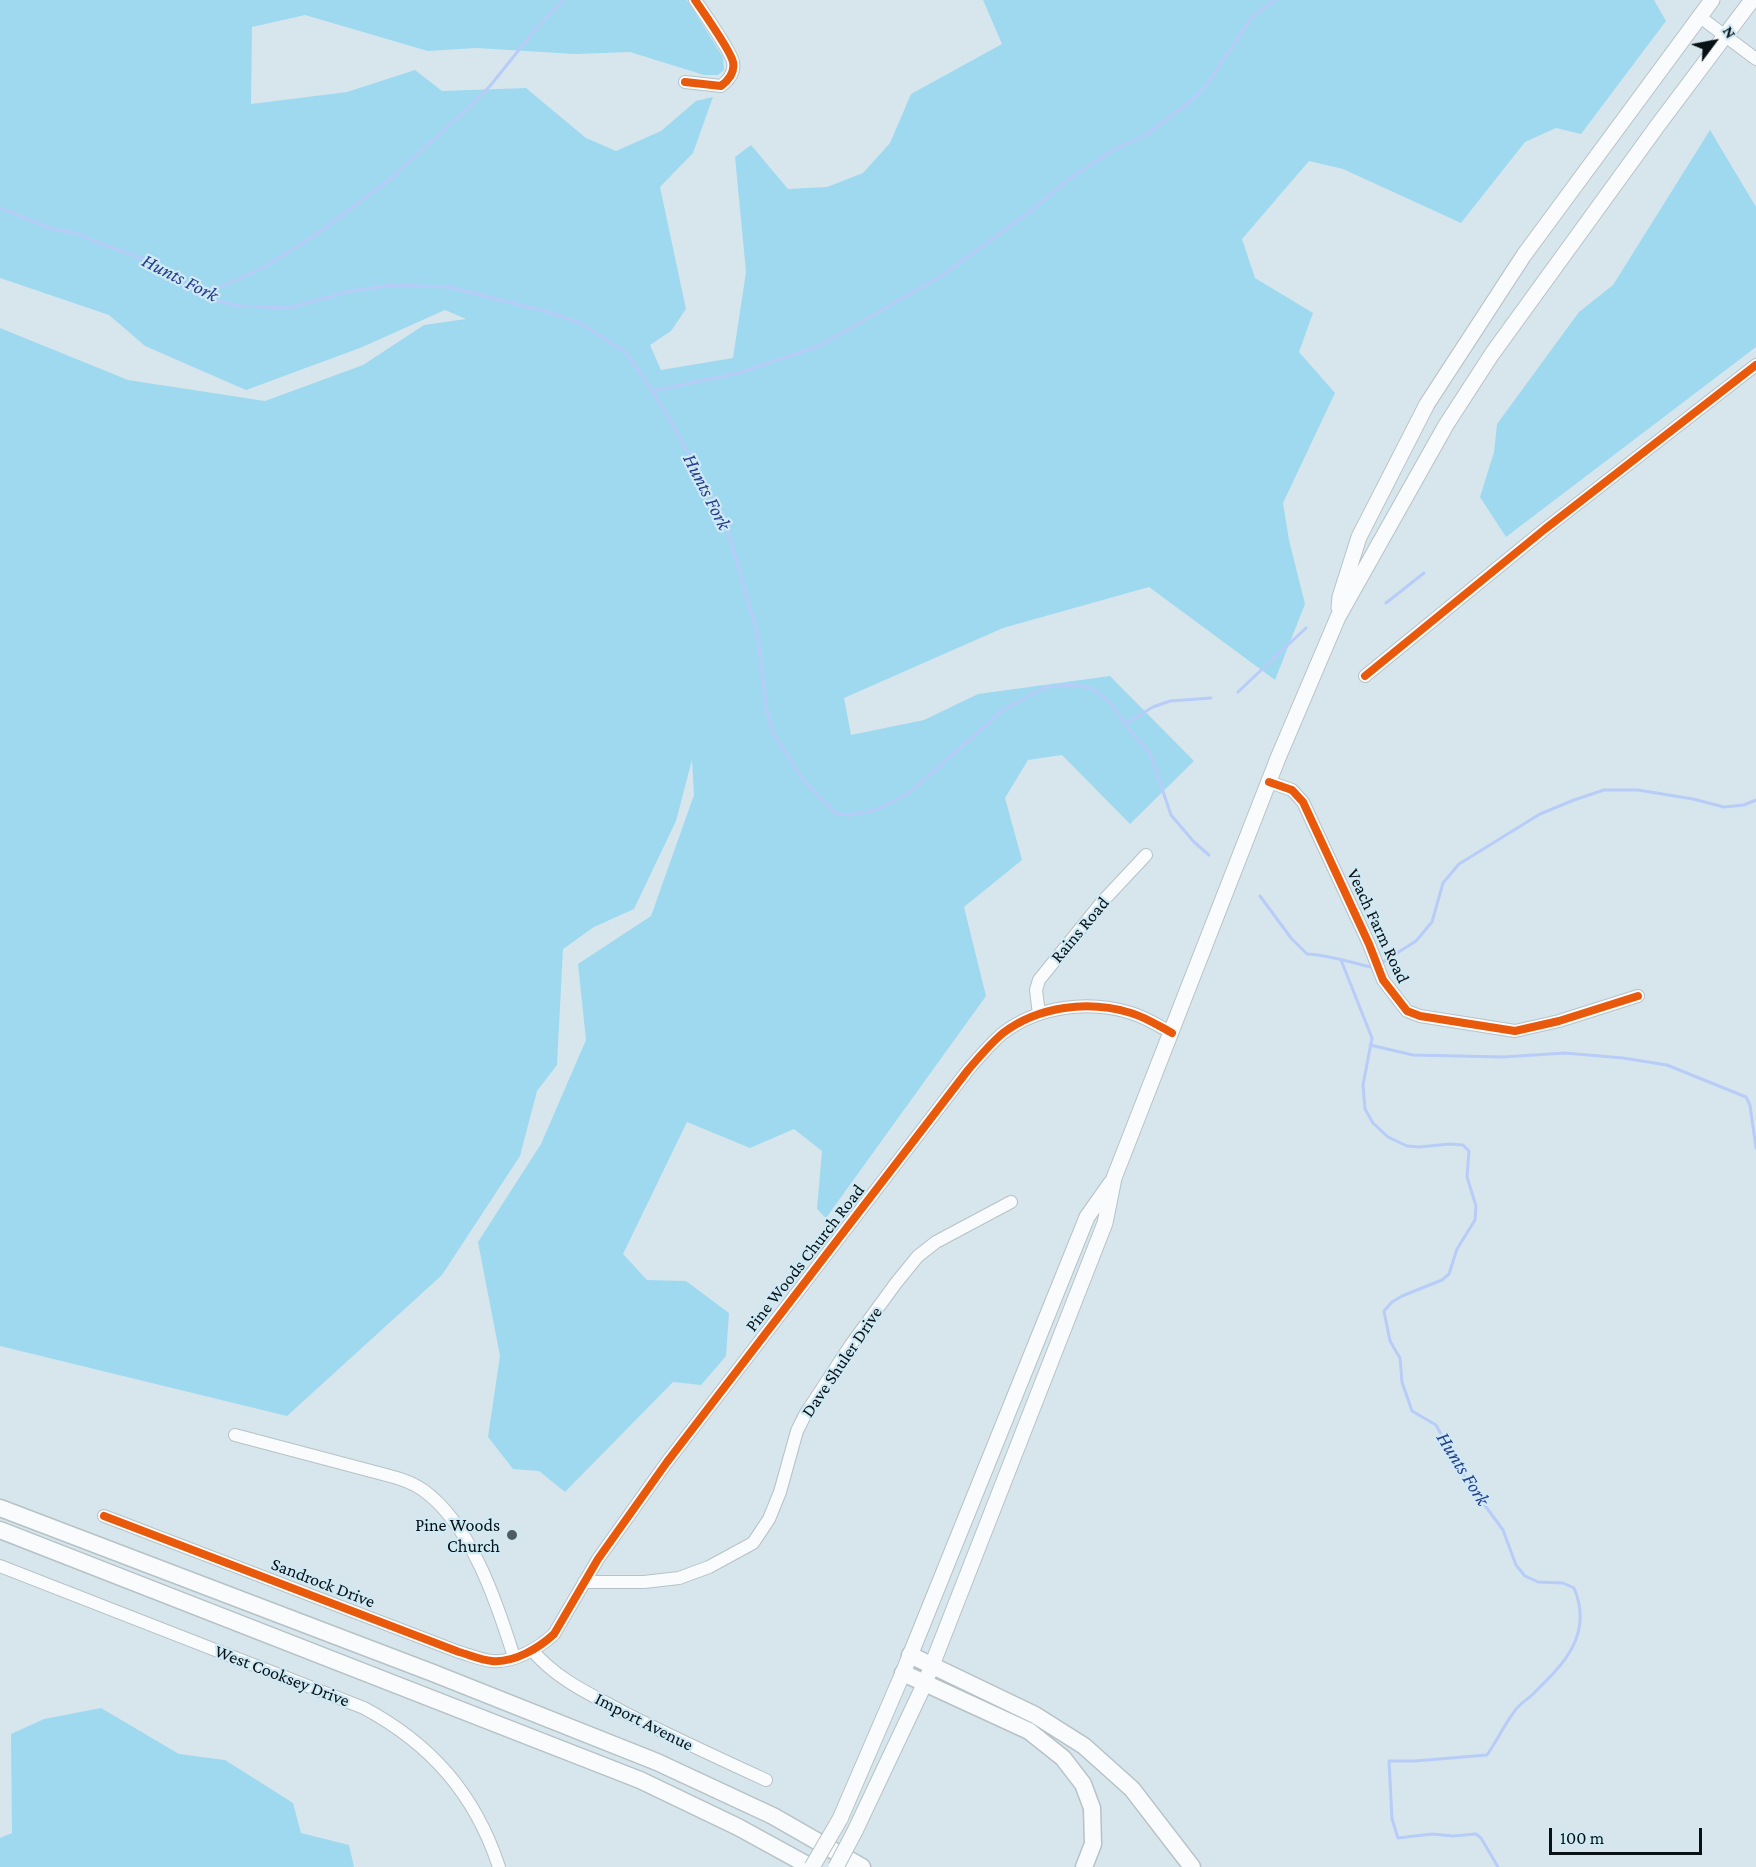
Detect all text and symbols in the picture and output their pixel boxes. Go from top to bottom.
north arrow [1684,12,1744,72]
text: N [1720,23,1740,41]
water label: Hunts Fork [138,249,222,307]
water label: Hunts Fork [678,450,736,534]
street label: Veach Farm Road [1342,865,1414,987]
street label: Rains Road [1046,893,1114,967]
street label: Pine Woods Church Road [741,1180,869,1336]
street label: Dave Shuler Drive [797,1303,887,1421]
water label: Hunts Fork [1431,1428,1495,1510]
place label: Pine Woods Church [415,1514,500,1556]
marker: Pine Woods Church [505,1528,519,1542]
street label: Sandrock Drive [268,1553,378,1613]
street label: West Cooksey Drive [212,1640,352,1712]
street label: Import Avenue [591,1688,697,1756]
scale bar [1552,1816,1705,1854]
text: 100 m [1560,1828,1604,1848]

